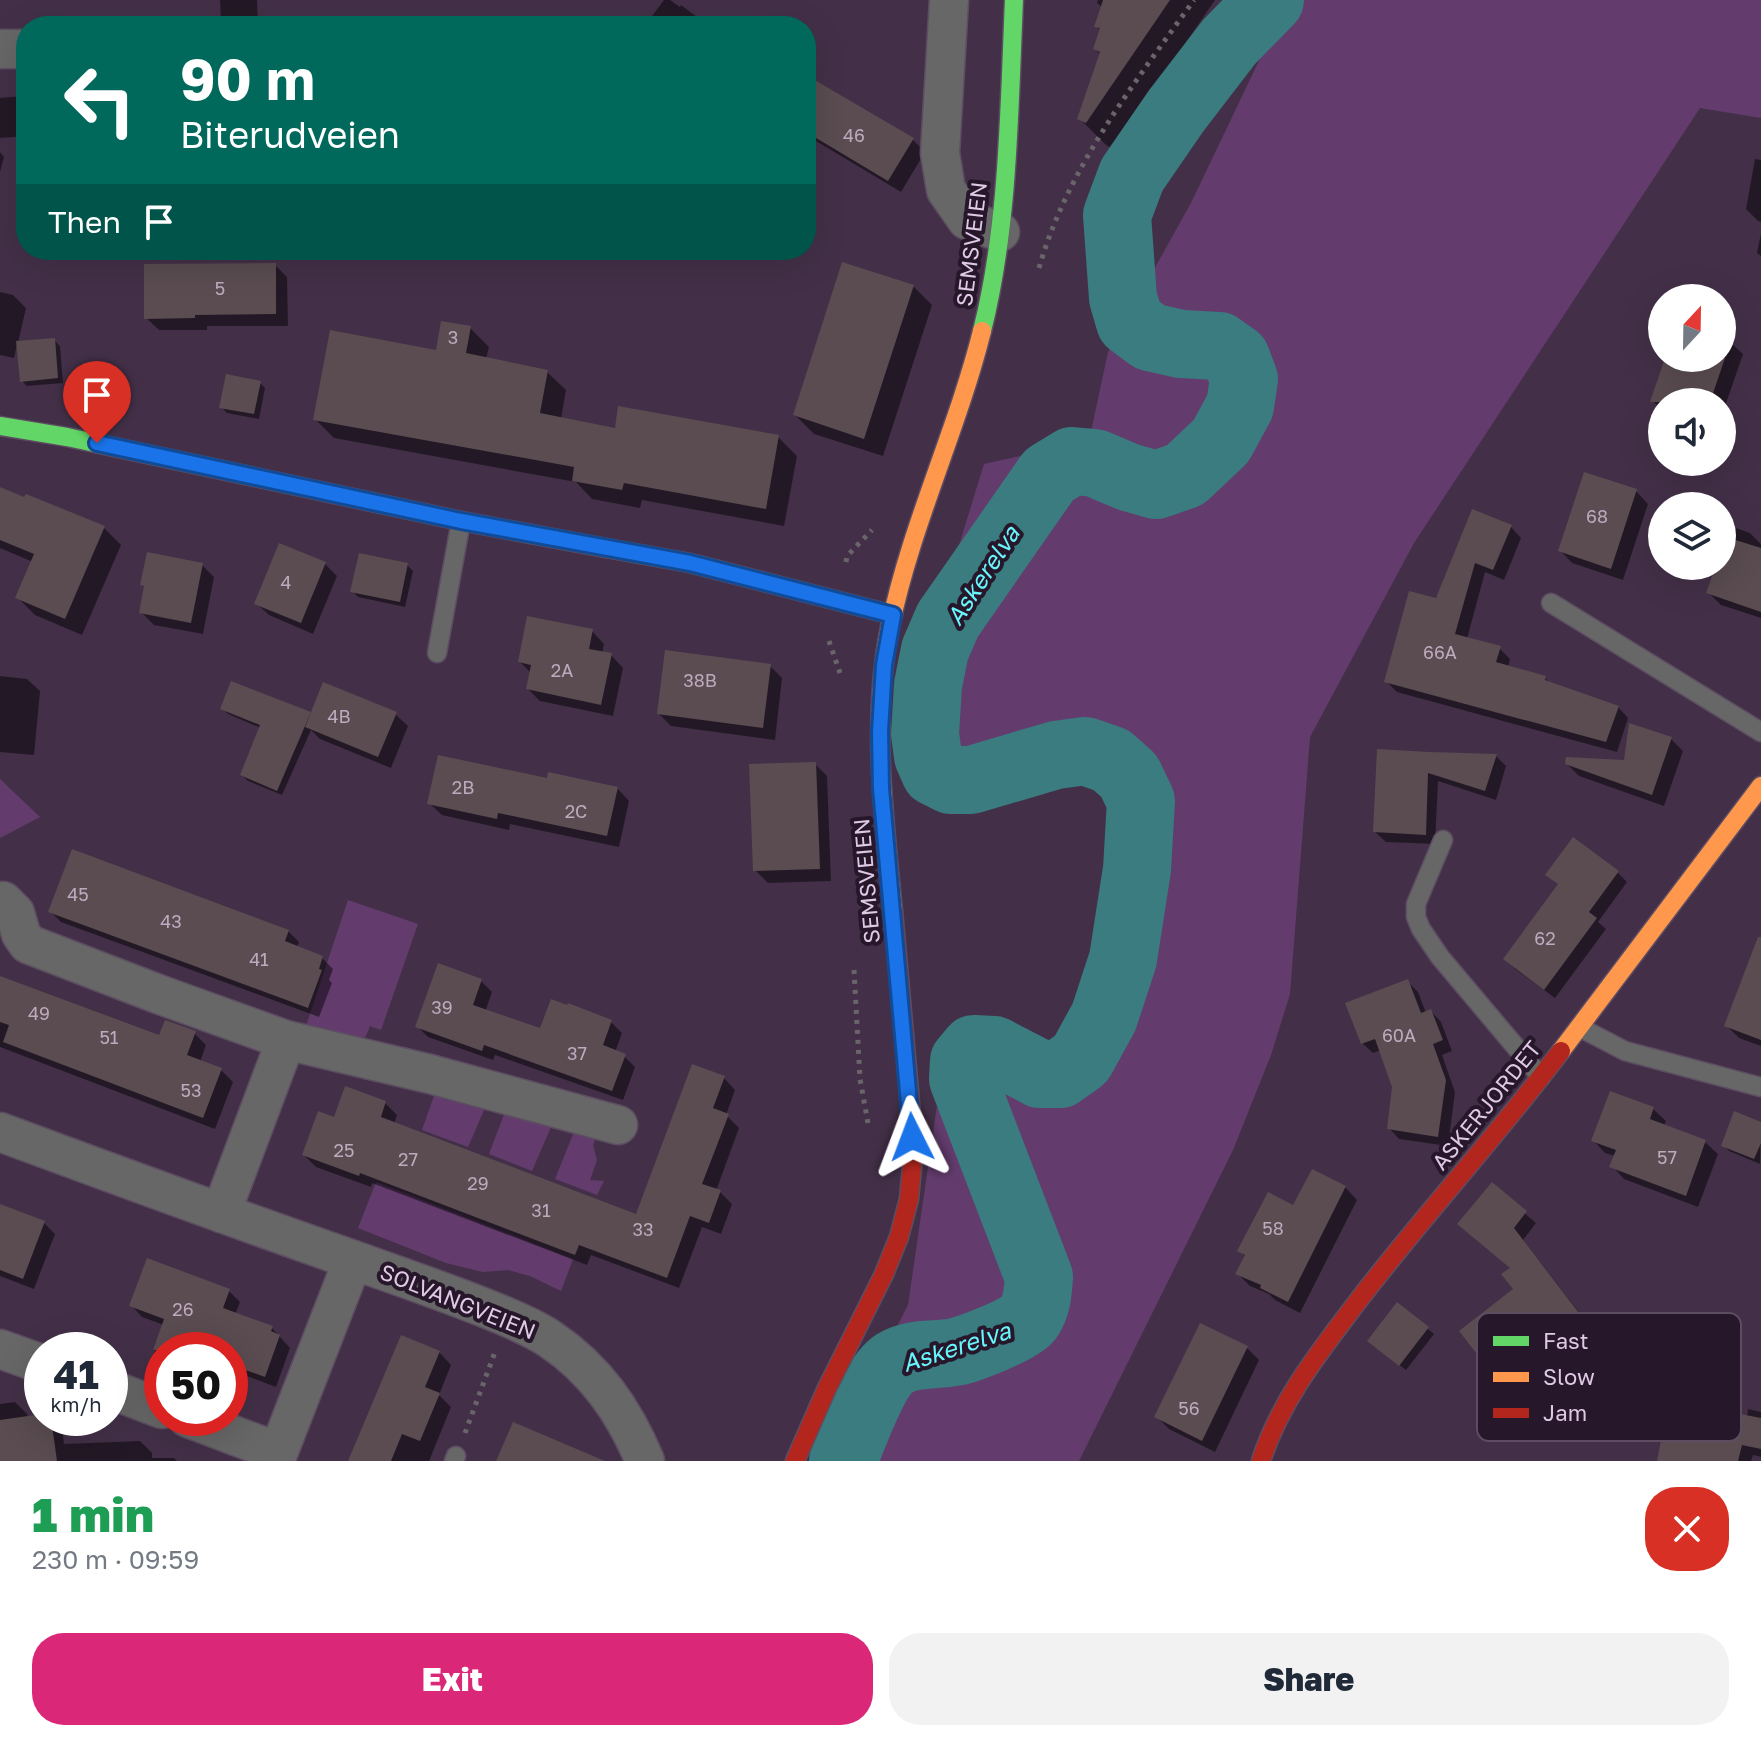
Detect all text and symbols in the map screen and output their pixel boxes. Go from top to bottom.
text: 90 m [180,45,315,112]
icon: left [48,48,152,152]
text: Biterudveien [180,113,400,156]
house number: 46 [843,124,865,146]
street label: SEMSVEIEN [950,180,992,308]
icon: arrive [137,200,181,244]
text: Then [48,204,121,240]
house number: 5 [215,277,225,299]
north arrow [1648,284,1736,372]
map controls [1648,284,1736,580]
house number: 3 [448,326,458,348]
pin [63,361,131,443]
icon: arrive [75,373,119,417]
button: sound [1648,388,1736,476]
button: layers [1648,492,1736,580]
house number: 68 [1586,505,1608,527]
water label: Askerelva [939,519,1025,630]
house number: 4 [281,571,292,593]
house number: 66A [1423,641,1457,663]
house number: 2A [551,659,573,681]
house number: 38B [683,669,717,691]
house number: 4B [327,705,351,727]
house number: 2B [452,776,474,798]
house number: 2C [565,800,587,822]
street label: SEMSVEIEN [847,817,885,945]
house number: 45 [67,883,89,905]
house number: 43 [160,910,182,932]
house number: 62 [1534,927,1556,949]
house number: 41 [249,948,269,970]
house number: 39 [431,996,453,1018]
house number: 49 [28,1002,50,1024]
house number: 60A [1382,1024,1416,1046]
house number: 51 [99,1026,119,1048]
street label: ASKERJORDET [1426,1035,1546,1175]
house number: 37 [567,1042,587,1064]
house number: 53 [181,1079,201,1101]
position arrow [870,1095,954,1179]
house number: 25 [334,1139,354,1161]
house number: 57 [1657,1146,1677,1168]
house number: 27 [398,1148,418,1170]
house number: 29 [467,1172,489,1194]
house number: 31 [531,1199,551,1221]
house number: 58 [1262,1217,1284,1239]
house number: 33 [632,1218,654,1240]
street label: SOLVANGVEIEN [376,1258,540,1344]
house number: 26 [172,1298,194,1320]
legend [1477,1313,1741,1441]
water label: Askerelva [898,1314,1015,1377]
text: Fast [1543,1327,1589,1354]
speed limit sign: 50 [144,1332,248,1436]
text: 41 [53,1350,99,1398]
text: Slow [1543,1363,1595,1390]
text: km/h [51,1392,101,1416]
house number: 56 [1178,1397,1200,1419]
text: Jam [1543,1399,1587,1426]
text: 1 min [32,1485,154,1543]
button: close [1645,1487,1729,1571]
text: 230 m · 09:59 [32,1544,199,1575]
button: Exit [32,1633,873,1725]
button: Share [889,1633,1729,1725]

